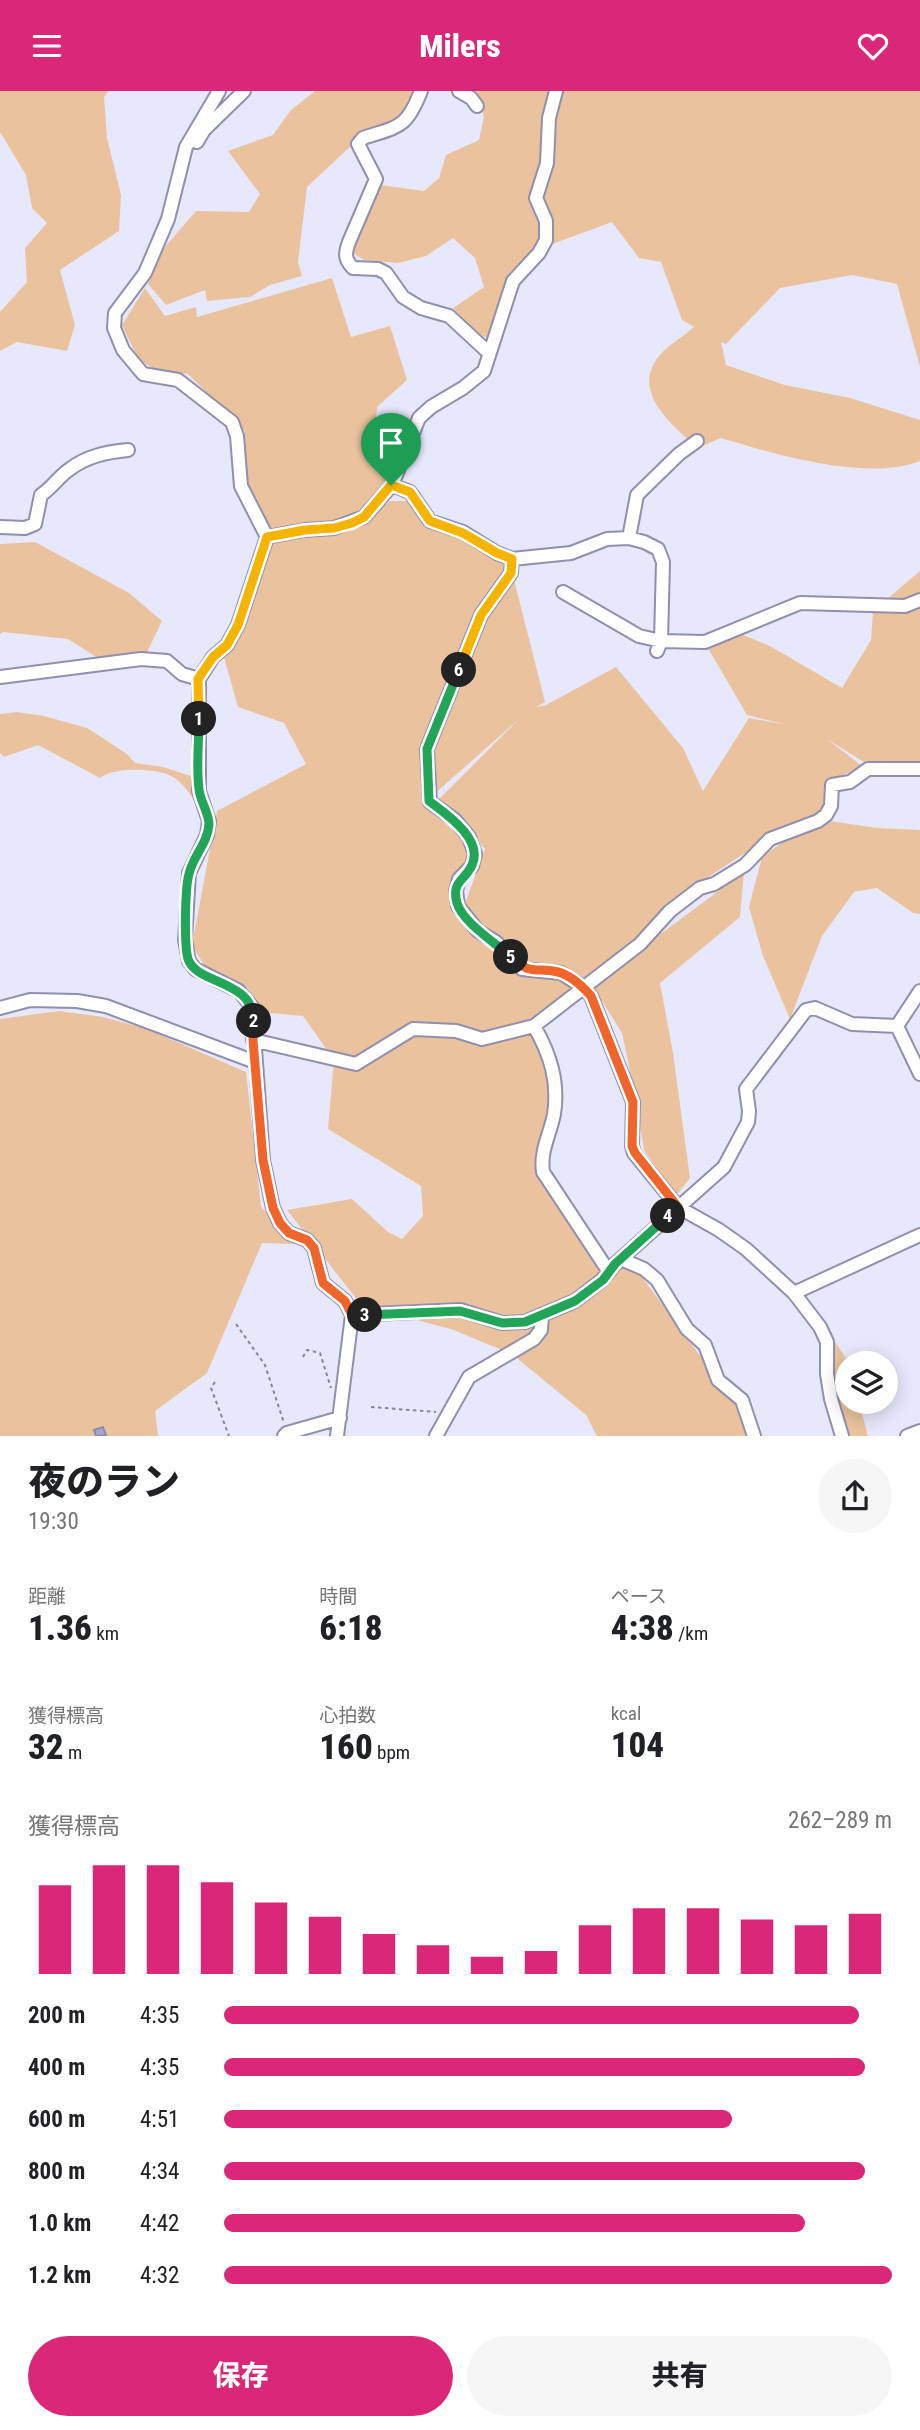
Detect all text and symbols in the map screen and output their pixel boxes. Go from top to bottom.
icon: menu [28,27,66,65]
text: Milers [419,27,501,65]
icon: heart [854,27,892,65]
pin [361,413,421,485]
icon: arrive [372,424,410,462]
pin: 6 [442,653,476,687]
text: 6 [454,658,463,681]
pin: 1 [182,701,216,737]
text: 1 [194,707,203,730]
pin: 5 [494,939,528,975]
text: 5 [506,945,515,968]
pin: 2 [236,1003,272,1039]
text: 2 [249,1009,258,1032]
pin: 4 [650,1199,686,1233]
text: 4 [663,1204,672,1227]
pin: 3 [348,1297,382,1333]
text: 3 [360,1303,369,1326]
map controls [835,1351,898,1414]
button: layers [835,1351,898,1414]
button: share [818,1459,892,1533]
text: 夜のラン [28,1460,180,1504]
text: 19:30 [28,1508,79,1535]
text: 距離 [28,1585,66,1608]
text: 時間 [319,1585,357,1608]
text: ペース [611,1585,667,1608]
text: 1.36 [28,1608,92,1649]
text: 6:18 [319,1608,383,1649]
text: 4:38 [611,1608,674,1649]
text: km [92,1622,119,1645]
text: /km [674,1622,708,1645]
text: kcal [611,1702,641,1725]
text: 獲得標高 [28,1704,104,1727]
text: 心拍数 [319,1704,376,1727]
text: 104 [611,1725,664,1766]
text: 32 [28,1727,64,1768]
text: 160 [319,1727,373,1768]
text: m [64,1741,82,1764]
text: bpm [373,1741,410,1764]
text: 262–289 m [788,1807,892,1834]
text: 獲得標高 [28,1813,120,1840]
text: 200 m [28,2002,85,2029]
text: 4:35 [140,2002,179,2029]
text: 400 m [28,2054,85,2081]
text: 4:35 [140,2054,179,2081]
text: 600 m [28,2106,85,2133]
text: 4:51 [140,2106,179,2133]
text: 800 m [28,2158,85,2185]
text: 4:34 [140,2158,179,2185]
text: 1.0 km [28,2210,91,2237]
text: 4:42 [140,2210,179,2237]
text: 1.2 km [28,2262,91,2289]
text: 4:32 [140,2262,179,2289]
button: 保存 [28,2336,453,2416]
button: 共有 [467,2336,892,2416]

